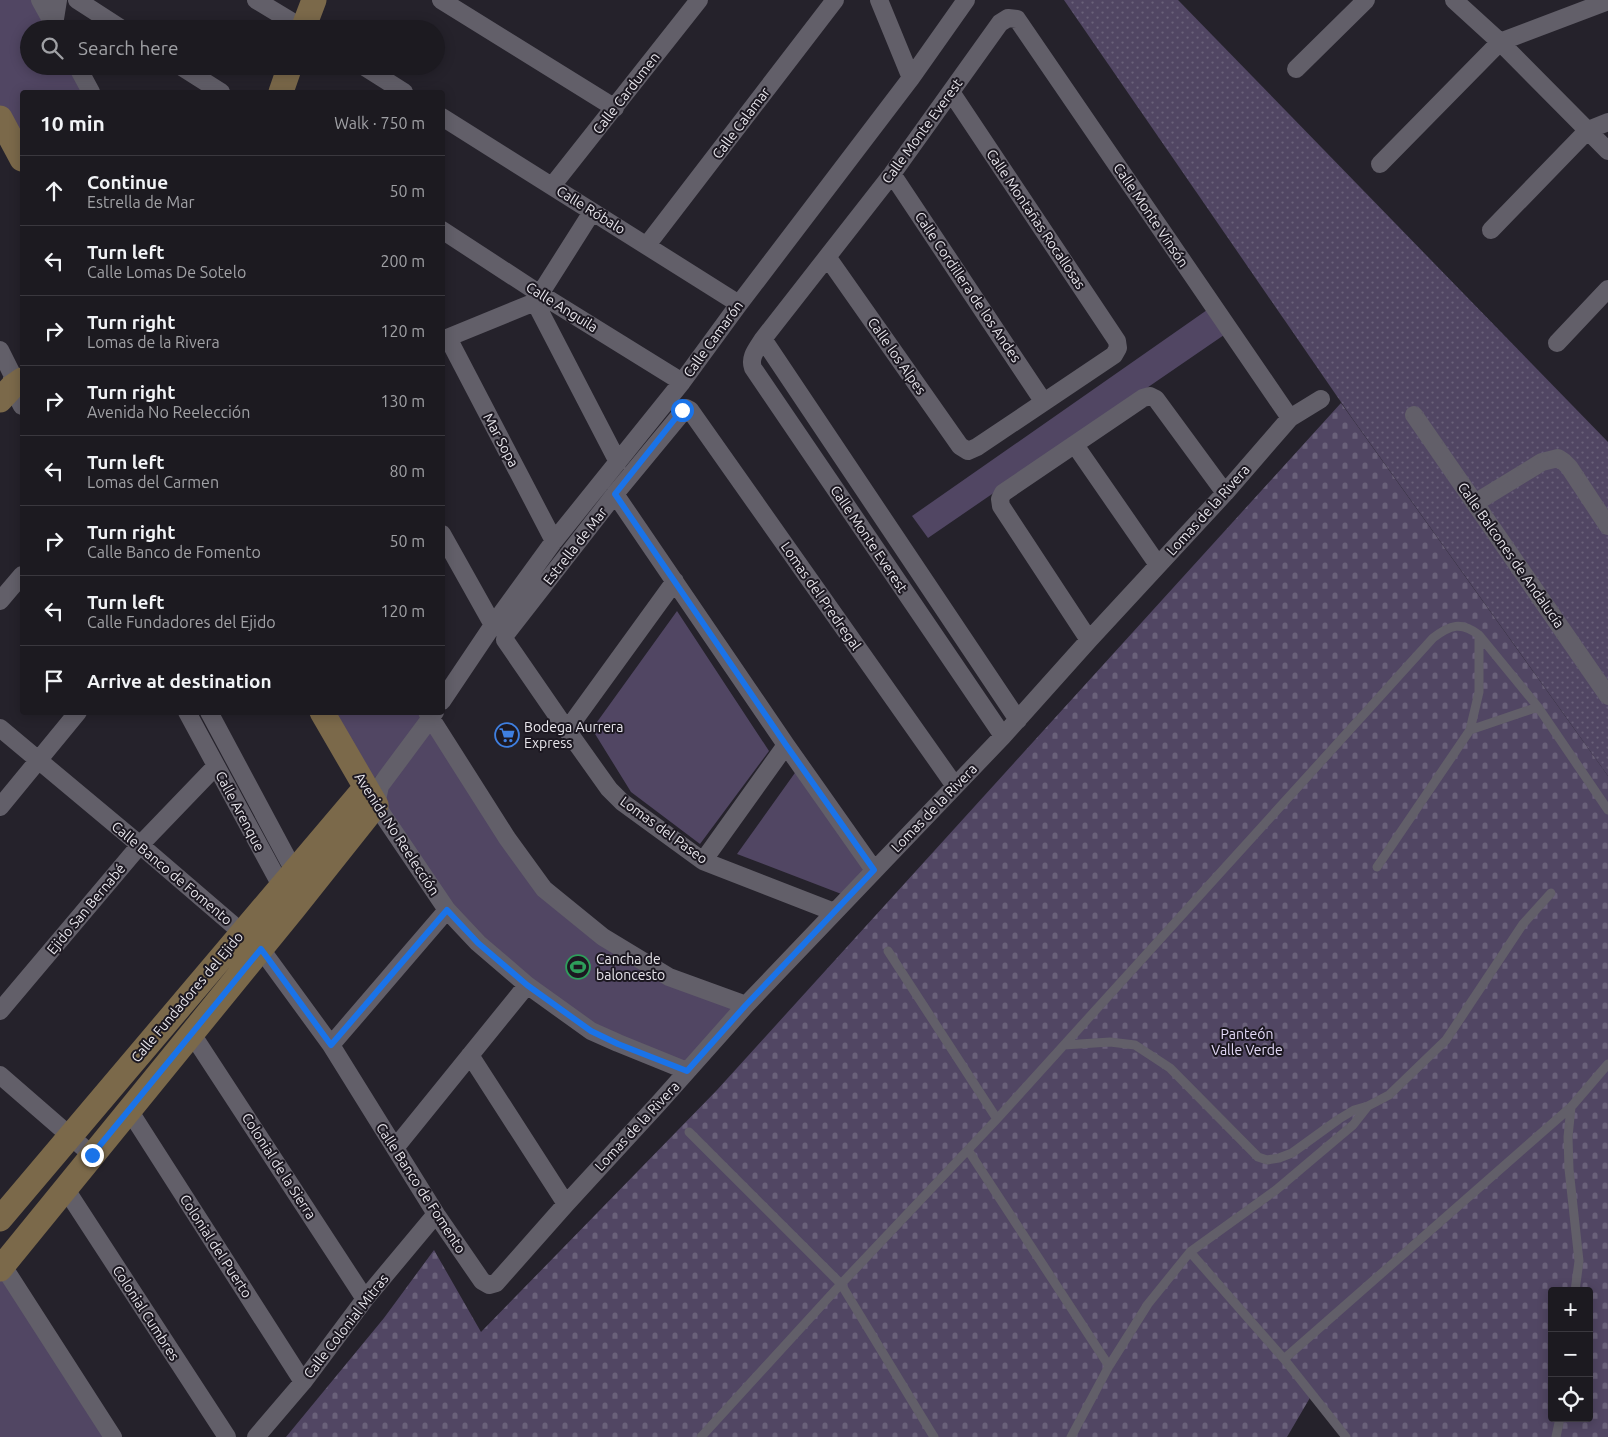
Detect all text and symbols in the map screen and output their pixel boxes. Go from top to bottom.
search box [20,20,445,75]
icon: search [38,34,66,62]
text: Search here [78,37,178,59]
street label: Calle Cardumen [589,49,663,137]
street label: Calle Monte Everest [879,75,966,187]
street label: Calle Calamar [709,84,773,162]
text: 10 min [40,111,105,135]
text: Walk · 750 m [334,114,425,132]
street label: Calle Montañas Rocallosas [983,146,1089,292]
street label: Calle Monte Vinsón [1110,160,1192,270]
text: Continue [87,171,168,193]
icon: ahead [40,177,68,205]
text: 50 m [389,182,425,200]
street label: Calle Róbalo [554,182,628,238]
text: Estrella de Mar [87,193,194,211]
street label: Calle Cordillera de los Andes [912,209,1024,365]
text: Turn left [87,241,165,263]
icon: left [40,247,68,275]
text: 200 m [380,252,425,270]
text: Calle Lomas De Sotelo [87,263,246,281]
street label: Calle Anguila [523,279,601,335]
street label: Calle Camarón [680,298,746,380]
text: Turn right [87,311,175,333]
street label: Calle los Alpes [865,315,929,397]
icon: right [40,317,68,345]
text: 120 m [380,322,425,340]
text: Lomas de la Rivera [87,333,220,351]
text: Turn right [87,381,175,403]
icon: right [40,387,68,415]
text: 130 m [380,392,425,410]
route start [671,399,694,422]
text: Avenida No Reelección [87,403,250,421]
street label: Mar Sopa [480,410,522,470]
text: Turn left [87,451,165,473]
icon: left [40,457,68,485]
street label: Lomas de la Rivera [1163,461,1253,559]
text: 80 m [389,462,425,480]
text: Lomas del Carmen [87,473,219,491]
street label: Calle Balcones de Andalucía [1455,479,1567,631]
street label: Calle Monte Everest [827,482,911,596]
street label: Estrella de Mar [540,503,611,588]
text: Turn right [87,521,175,543]
icon: right [40,527,68,555]
text: 50 m [389,532,425,550]
street label: Lomas del Predregal [778,539,865,653]
text: Calle Banco de Fomento [87,543,261,561]
text: Turn left [87,591,165,613]
icon: left [40,597,68,625]
text: 120 m [380,602,425,620]
text: Calle Fundadores del Ejido [87,613,276,631]
icon: arrive [40,667,68,695]
text: Arrive at destination [87,670,272,692]
place label: Bodega Aurrera Express [524,719,623,751]
supermarket icon: Bodega Aurrera Express [494,722,520,748]
street label: Lomas de la Rivera [888,761,980,855]
street label: Calle Arenque [212,768,268,854]
street label: Avenida No Reelección [351,770,443,898]
street label: Lomas del Paseo [617,793,711,867]
street label: Calle Banco de Fomento [109,818,235,928]
street label: Ejido San Bernabé [44,861,128,957]
street label: Calle Fundadores del Ejido [128,929,246,1065]
place label: Cancha de baloncesto [596,951,665,983]
sports icon: Cancha de baloncesto [565,954,591,980]
park label: Panteón Valle Verde [1211,1026,1283,1058]
street label: Lomas de la Rivera [592,1078,682,1174]
street label: Colonial de la Sierra [239,1110,319,1222]
street label: Calle Banco de Fomento [373,1120,469,1256]
route end [81,1144,104,1167]
street label: Colonial del Puerto [177,1191,255,1301]
street label: Colonial Cumbres [109,1263,183,1363]
street label: Calle Colonial Mitras [300,1271,392,1381]
map controls [1548,1287,1593,1422]
button: + [1548,1287,1593,1332]
button: − [1548,1332,1593,1377]
button: locate [1548,1377,1593,1422]

